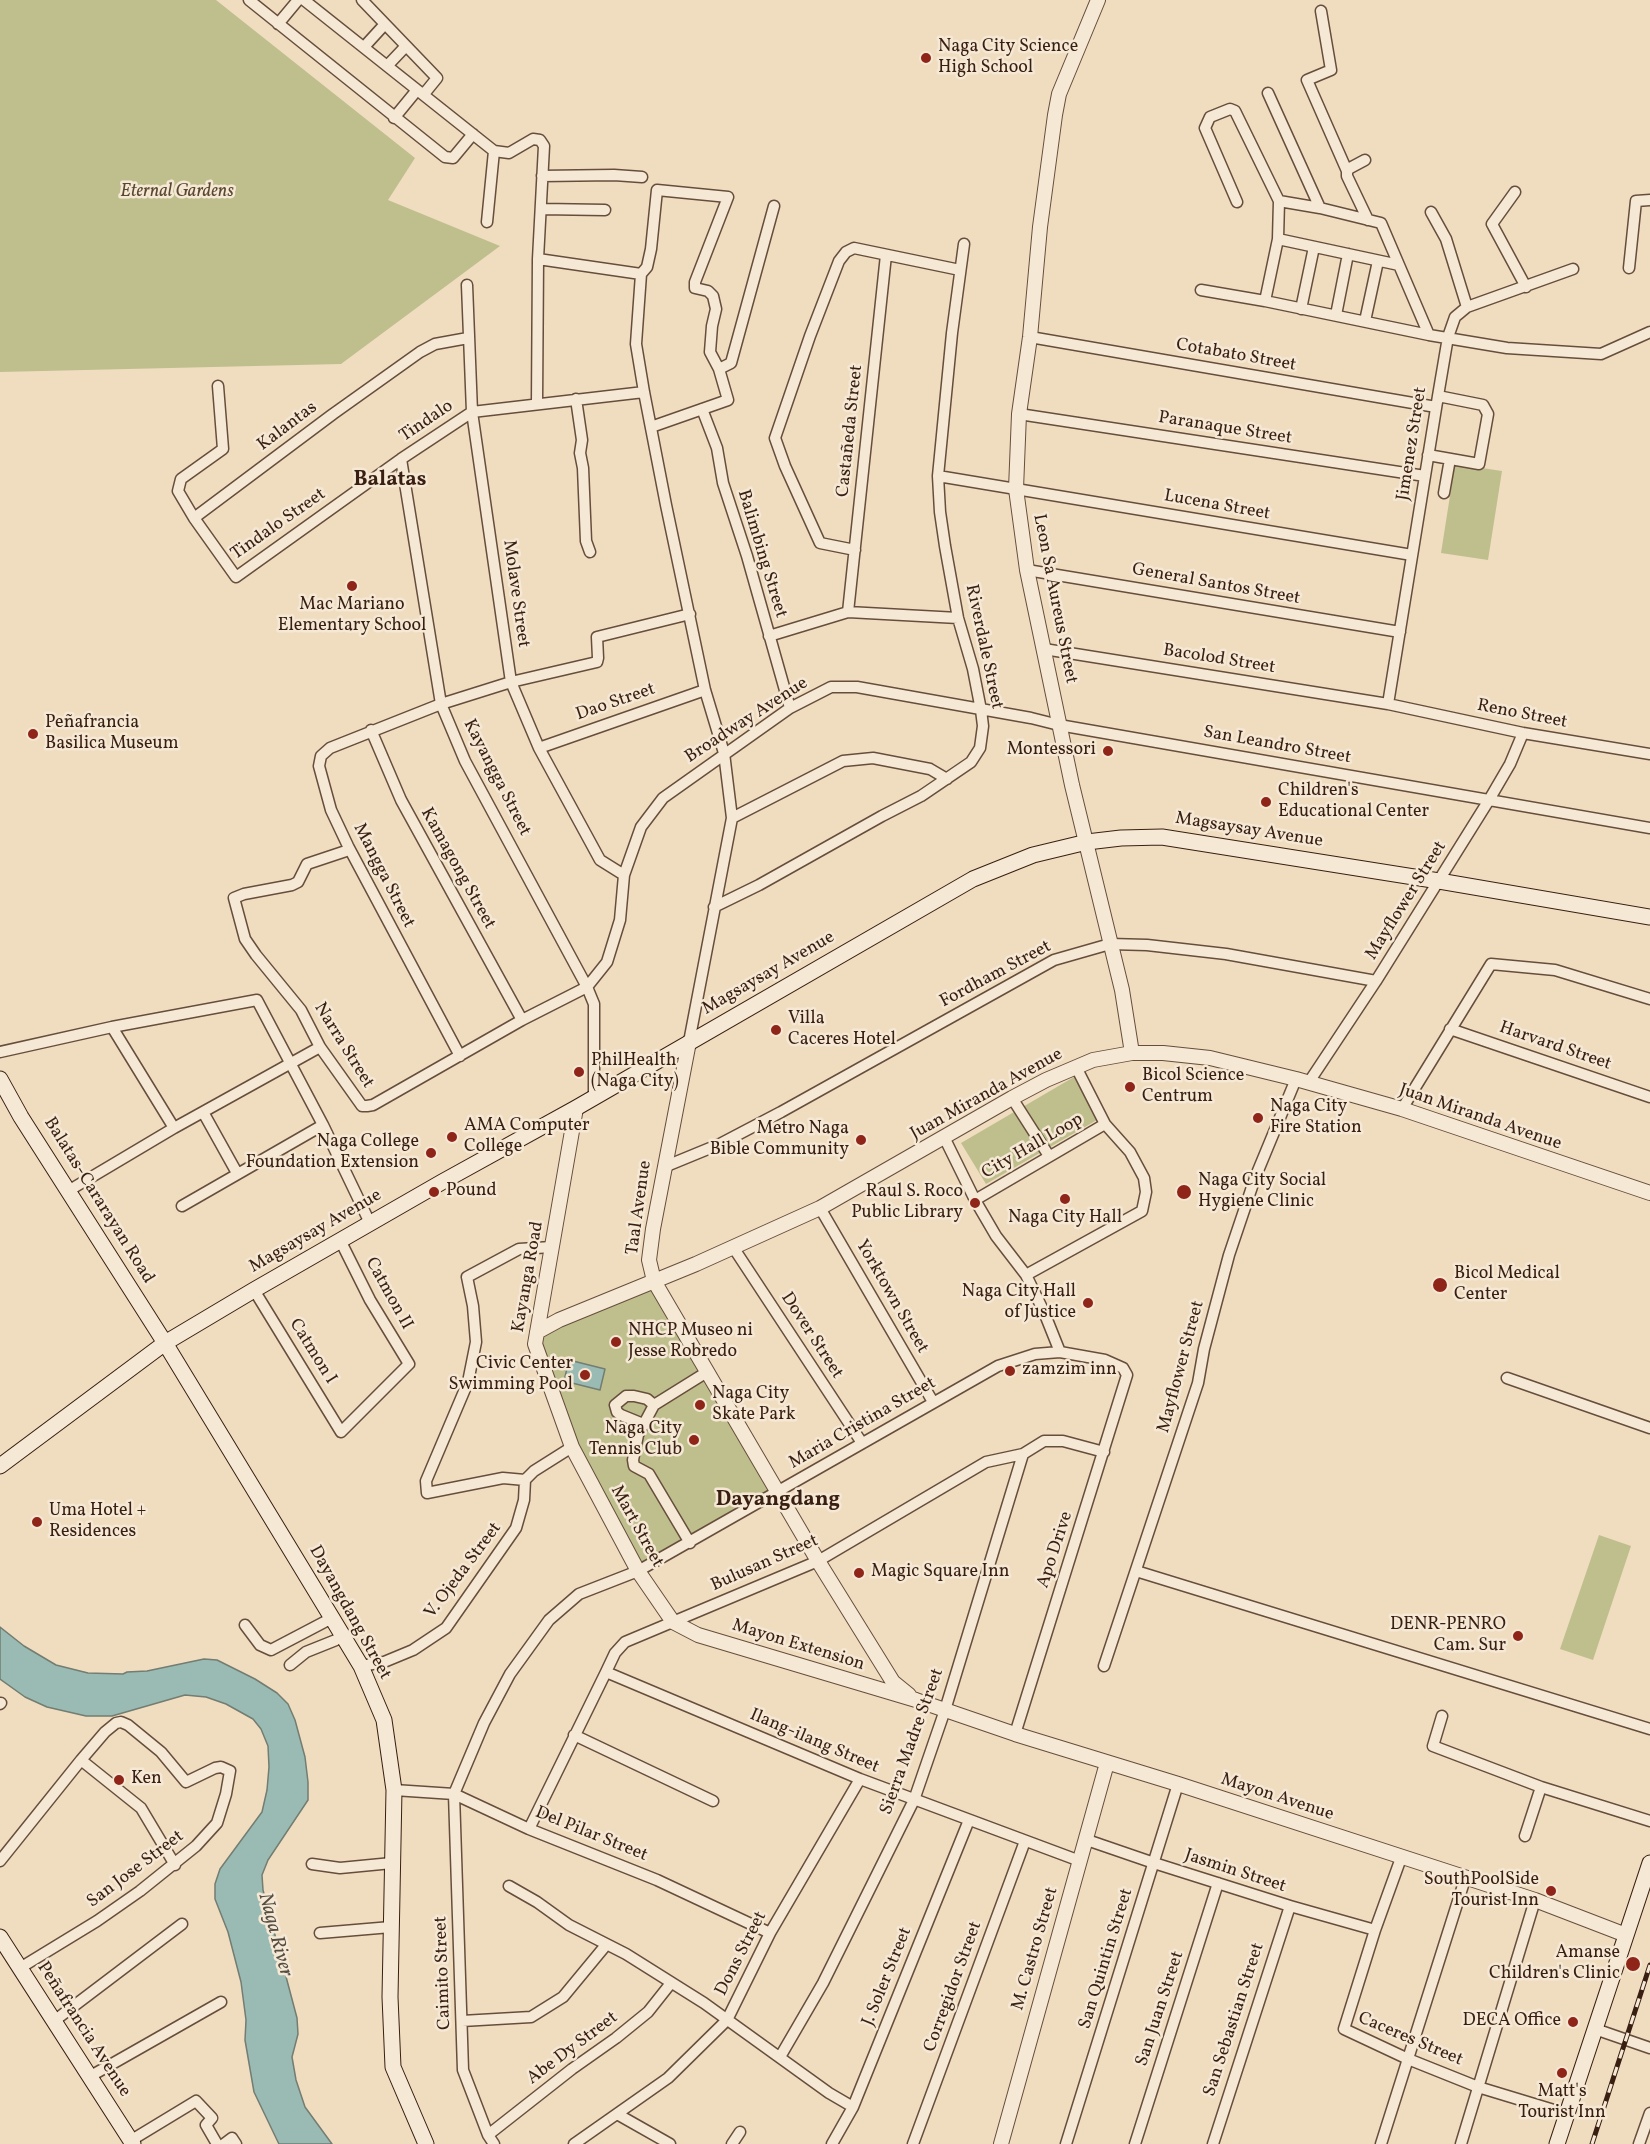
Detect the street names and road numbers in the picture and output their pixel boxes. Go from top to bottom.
street label: Cotabato Street [1174,335,1298,377]
street label: Castañeda Street [833,364,869,498]
street label: Jimenez Street [1393,386,1433,502]
street label: Tindalo [396,396,458,448]
street label: Kalantas [254,398,322,456]
street label: Paranaque Street [1157,408,1293,450]
street label: Tindalo Street [227,484,331,566]
street label: Lucena Street [1162,486,1272,526]
street label: Balimbing Street [731,487,791,621]
street label: Leon Sa Aureus Street [1027,512,1081,686]
street label: Molave Street [497,539,533,649]
street label: General Santos Street [1130,560,1302,610]
street label: Riverdale Street [959,583,1007,711]
street label: Bacolod Street [1161,640,1277,680]
street label: Broadway Avenue [682,673,812,769]
street label: Dao Street [574,679,658,727]
street label: Reno Street [1475,696,1569,734]
street label: Kayangga Street [457,716,535,840]
street label: San Leandro Street [1201,722,1353,770]
street label: Kamagong Street [415,804,499,934]
street label: Magsaysay Avenue [1174,809,1324,853]
street label: Mangga Street [347,820,419,932]
street label: Mayflower Street [1362,838,1452,964]
street label: Magsaysay Avenue [699,927,839,1021]
street label: Fordham Street [937,937,1055,1013]
street label: Narra Street [308,999,378,1093]
street label: Harvard Street [1496,1018,1614,1076]
street label: Juan Miranda Avenue [907,1044,1067,1146]
street label: Juan Miranda Avenue [1396,1080,1564,1156]
street label: City Hall Loop [979,1109,1087,1185]
street label: Balatas-Cararayan Road [38,1114,158,1288]
street label: Taal Avenue [623,1159,657,1257]
street label: Magsaysay Avenue [246,1185,386,1279]
street label: Kayanga Road [509,1220,549,1334]
street label: Yorktown Street [850,1236,932,1358]
street label: Catmon II [359,1254,417,1334]
street label: Dover Street [775,1289,847,1383]
street label: Mayflower Street [1154,1298,1210,1436]
street label: Catmon I [284,1315,340,1389]
street label: Maria Cristina Street [786,1373,940,1475]
street label: Mart Street [605,1482,667,1572]
street label: Apo Drive [1033,1509,1079,1591]
street label: V. Ojeda Street [421,1519,507,1623]
street label: Bulusan Street [708,1531,822,1597]
street label: Dayangdang Street [303,1542,395,1684]
street label: Mayon Extension [729,1616,867,1676]
street label: Sierra Madre Street [876,1666,950,1818]
street label: Ilang-ilang Street [746,1705,882,1779]
street label: Mayon Avenue [1218,1770,1336,1826]
street label: Del Pilar Street [532,1803,650,1867]
street label: San Jose Street [83,1827,189,1913]
street label: Jasmin Street [1182,1845,1288,1899]
street label: M. Castro Street [1008,1885,1064,2013]
street label: San Quintin Street [1075,1886,1139,2032]
street label: Dons Street [712,1908,772,2000]
street label: Caimito Street [431,1916,457,2030]
street label: Corregidor Street [920,1919,988,2055]
street label: J. Soler Street [858,1924,918,2030]
street label: San Sebastian Street [1200,1940,1270,2100]
street label: San Juan Street [1132,1949,1190,2069]
street label: Peñafrancia Avenue [31,1958,135,2102]
street label: Abe Dy Street [523,2008,623,2090]
street label: Caceres Street [1354,2008,1466,2072]

